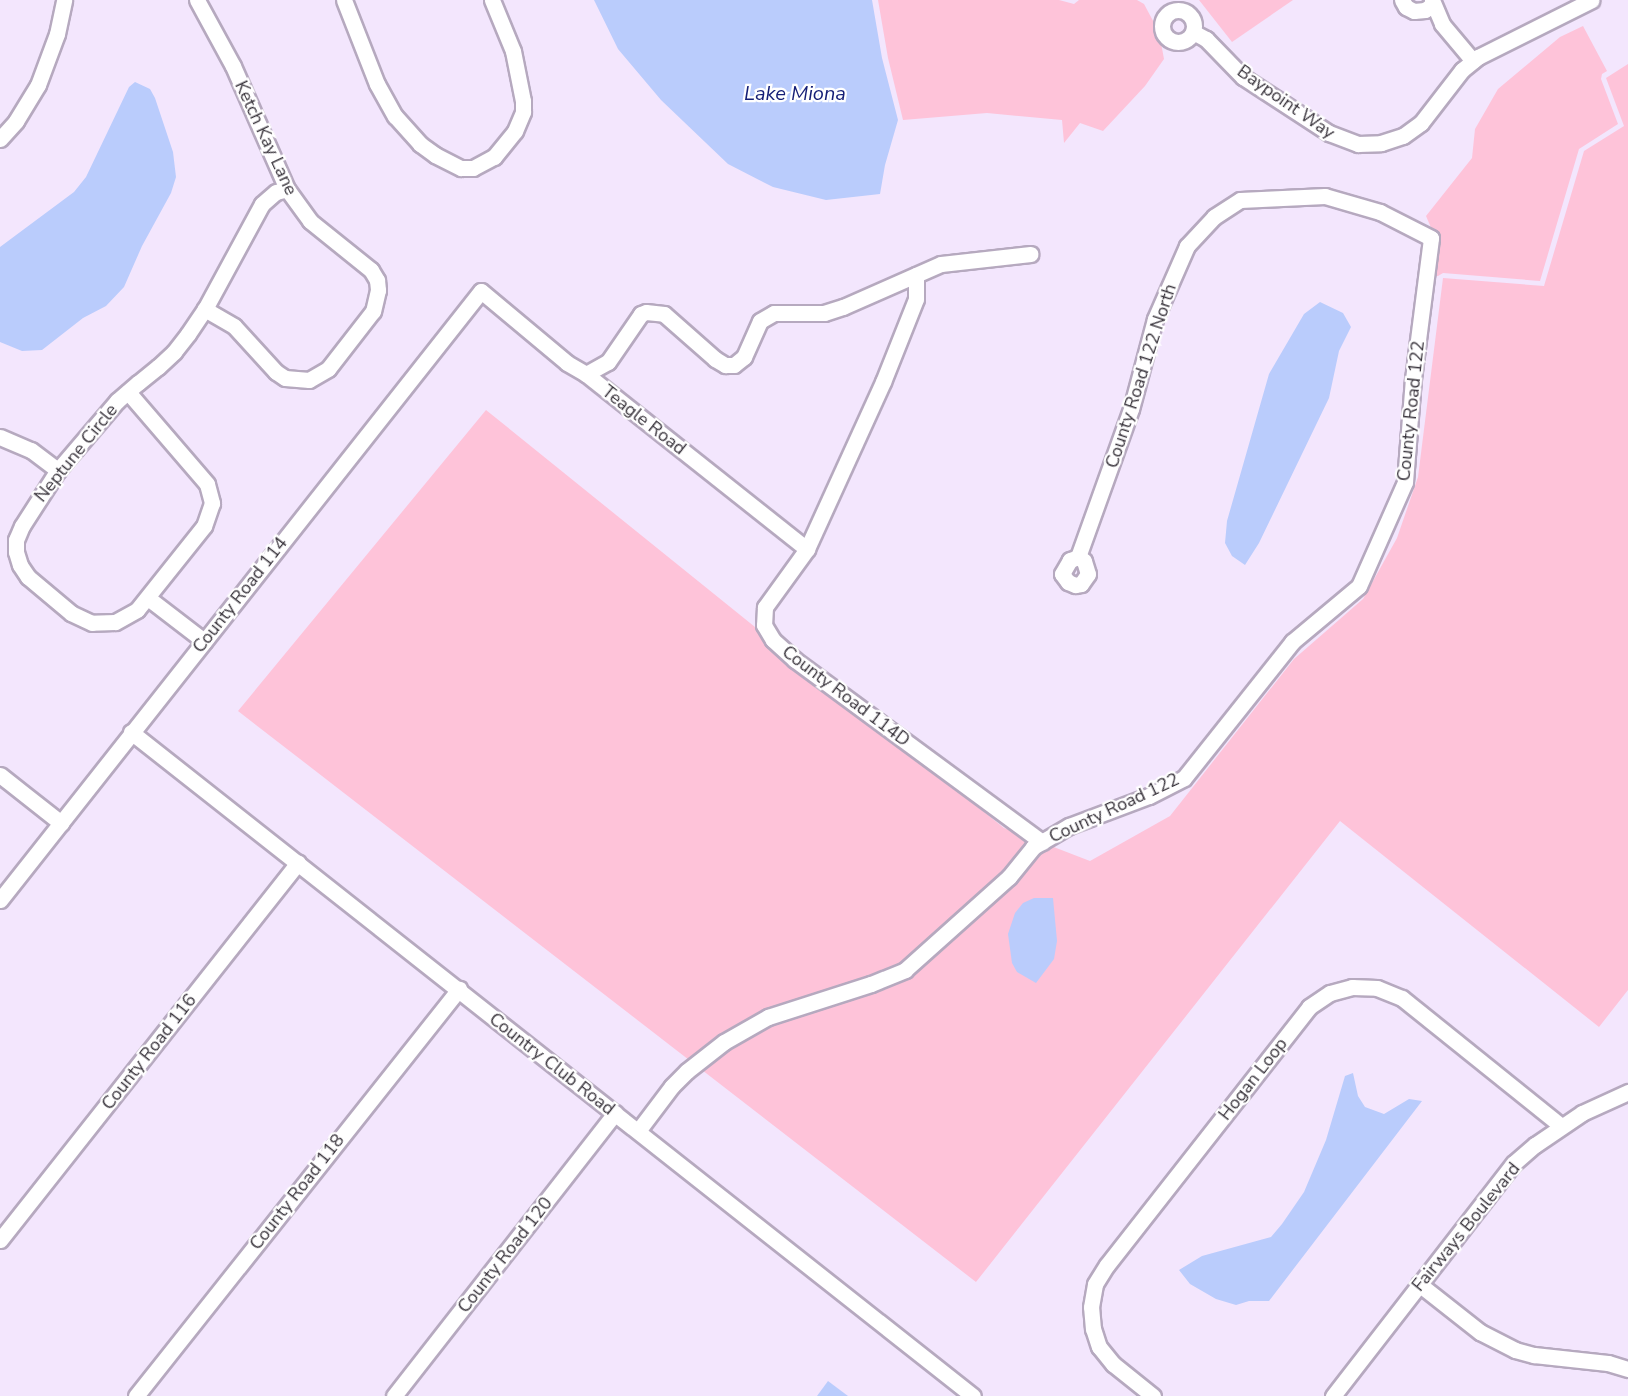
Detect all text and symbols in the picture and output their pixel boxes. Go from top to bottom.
street label: Baypoint Way [1233,60,1339,144]
street label: Ketch Kay Lane [230,77,302,199]
water label: Lake Miona [744,81,846,105]
street label: County Road 122 North [1101,281,1181,471]
street label: County Road 122 [1393,340,1429,482]
street label: Teagle Road [598,381,690,459]
street label: Neptune Circle [30,400,122,506]
street label: County Road 114 [188,533,292,657]
street label: County Road 114D [778,641,914,751]
street label: County Road 122 [1046,768,1182,848]
street label: County Road 116 [97,990,201,1114]
street label: Country Club Road [485,1008,619,1120]
street label: Hogan Loop [1214,1033,1292,1125]
street label: County Road 118 [245,1130,349,1254]
street label: Fairways Boulevard [1407,1158,1525,1296]
street label: County Road 120 [453,1193,557,1317]

